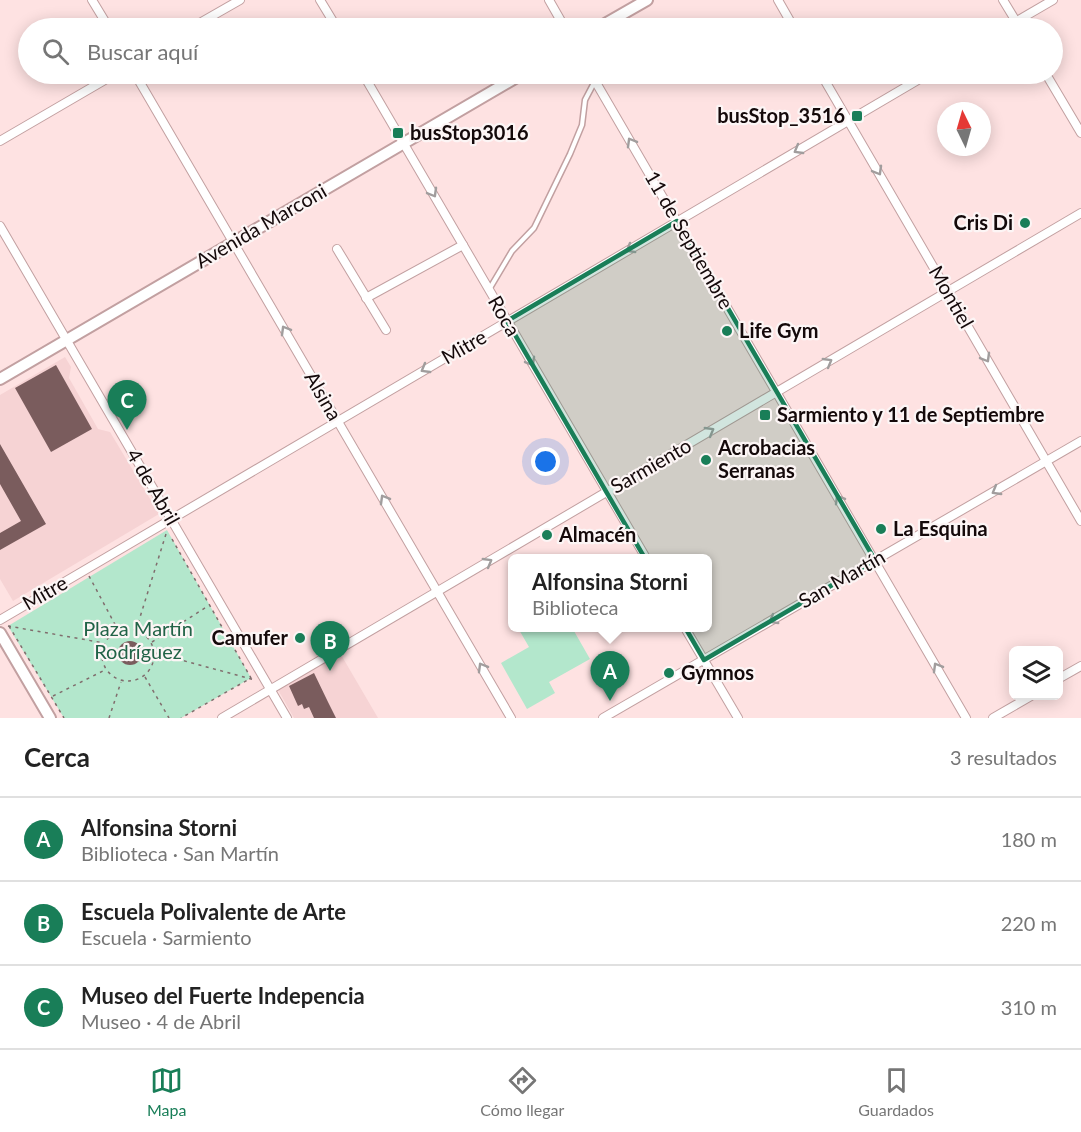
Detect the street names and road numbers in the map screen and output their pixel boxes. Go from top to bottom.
street label: 11 de Septiembre [641,166,739,313]
street label: Avenida Marconi [191,178,330,272]
street label: Montiel [924,261,979,332]
street label: Roca [484,291,526,340]
street label: Mitre [437,324,490,368]
street label: Alsina [300,367,347,424]
street label: Sarmiento [606,432,695,498]
street label: 4 de Abril [122,444,185,529]
street label: San Martín [794,544,889,612]
street label: Mitre [18,570,71,614]

